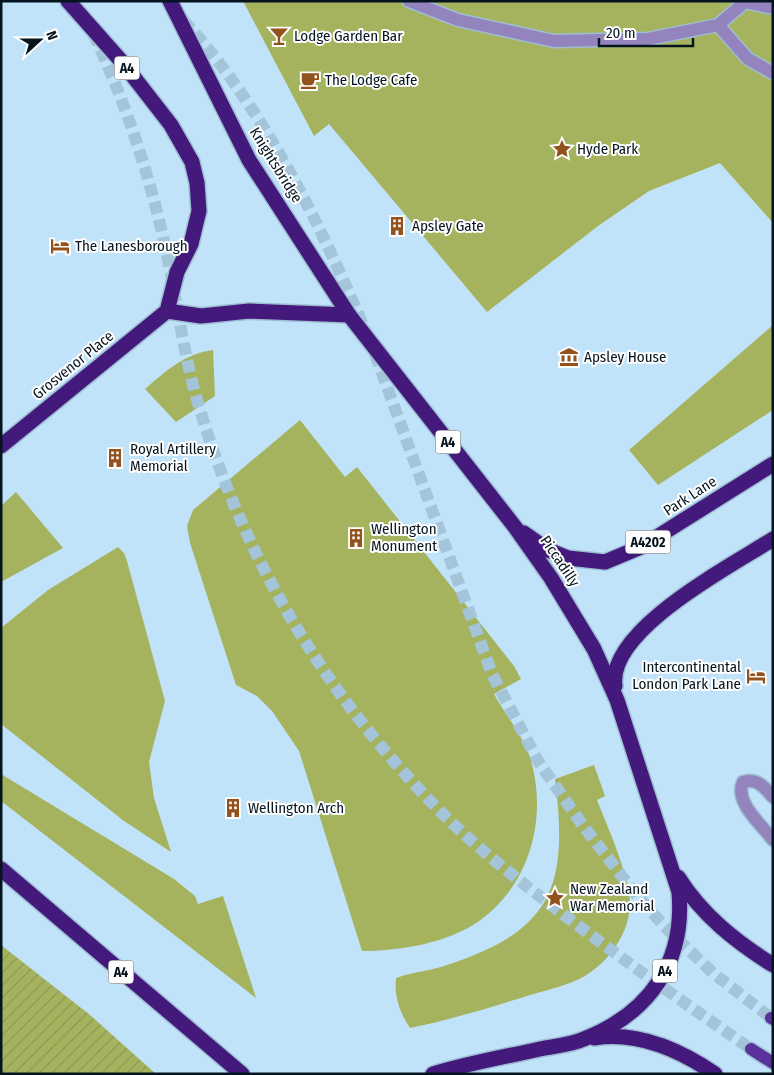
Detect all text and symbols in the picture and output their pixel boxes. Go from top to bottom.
north arrow [15,15,65,65]
scale bar [599,15,693,47]
text: 20 m [606,24,636,42]
bar icon: Lodge Garden Bar [268,25,290,47]
place label: Lodge Garden Bar [294,27,403,45]
text: N [42,29,61,42]
road number: A4 [114,56,140,80]
cafe icon: The Lodge Cafe [299,69,321,91]
place label: The Lodge Cafe [325,71,417,89]
street label: Knightsbridge [246,124,306,206]
place icon: Hyde Park [551,138,573,160]
place label: Hyde Park [577,140,638,158]
building icon: Apsley Gate [386,215,408,237]
place label: Apsley Gate [412,217,484,235]
hotel icon: The Lanesborough [49,235,71,257]
place label: The Lanesborough [75,237,188,255]
street label: Grosvenor Place [29,327,117,403]
museum icon: Apsley House [558,346,580,368]
place label: Apsley House [584,348,666,366]
road number: A4 [436,431,460,454]
place label: Royal Artillery Memorial [130,440,216,475]
building icon: Royal Artillery Memorial [104,447,126,469]
street label: Park Lane [660,472,720,520]
place label: Wellington Monument [371,520,437,555]
building icon: Wellington Monument [345,527,367,549]
road number: A4202 [626,530,670,554]
street label: Piccadilly [536,532,584,590]
place label: Intercontinental London Park Lane [632,658,741,693]
hotel icon: Intercontinental London Park Lane [745,665,767,687]
building icon: Wellington Arch [222,797,244,819]
place label: Wellington Arch [248,799,344,817]
place label: New Zealand War Memorial [570,880,655,915]
place icon: New Zealand War Memorial [544,887,566,909]
road number: A4 [652,959,678,982]
road number: A4 [108,960,134,984]

